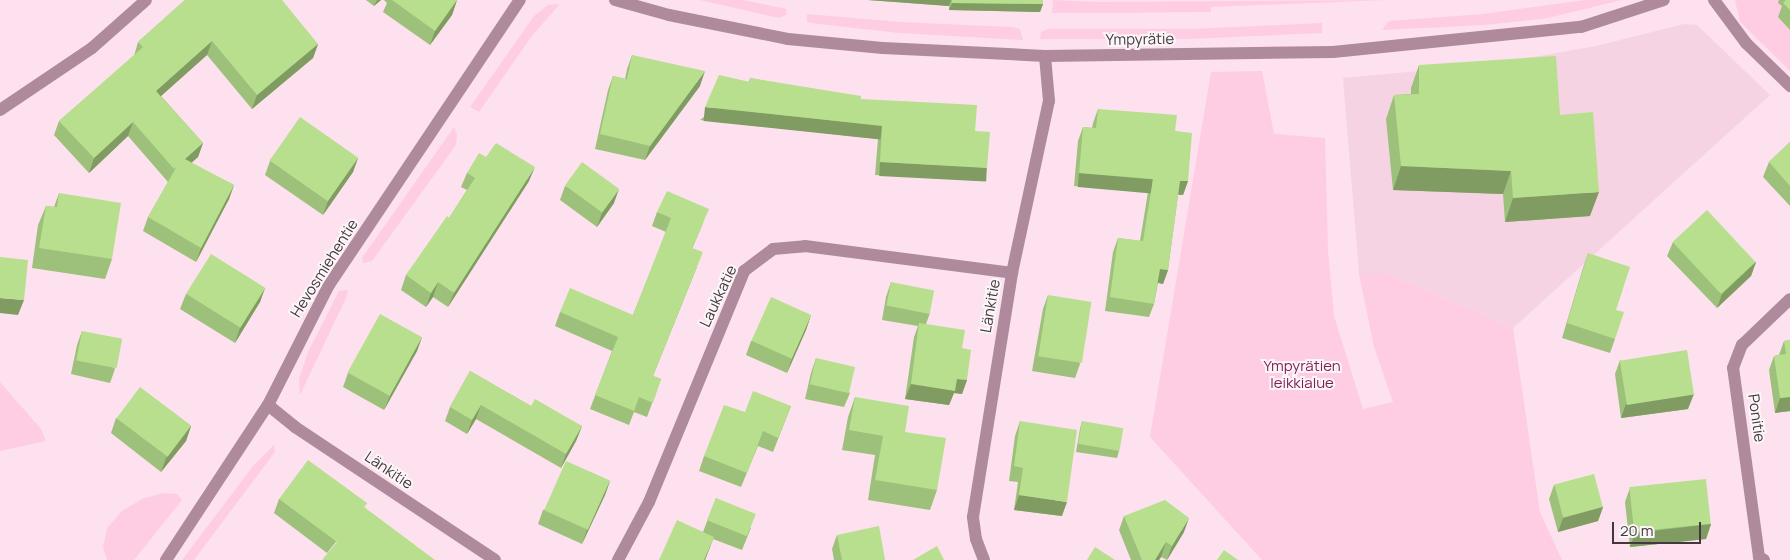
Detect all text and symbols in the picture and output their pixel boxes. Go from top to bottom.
street label: Ympyrätie [1106,29,1174,49]
street label: Hevosmiehentie [287,216,361,320]
street label: Laukkatie [696,262,740,330]
street label: Länkitie [976,278,1004,334]
park label: Ympyrätien leikkialue [1263,356,1341,391]
street label: Ponitie [1745,393,1769,443]
street label: Länkitie [362,447,416,493]
scale bar [1615,512,1704,544]
text: 20 m [1620,520,1653,541]

